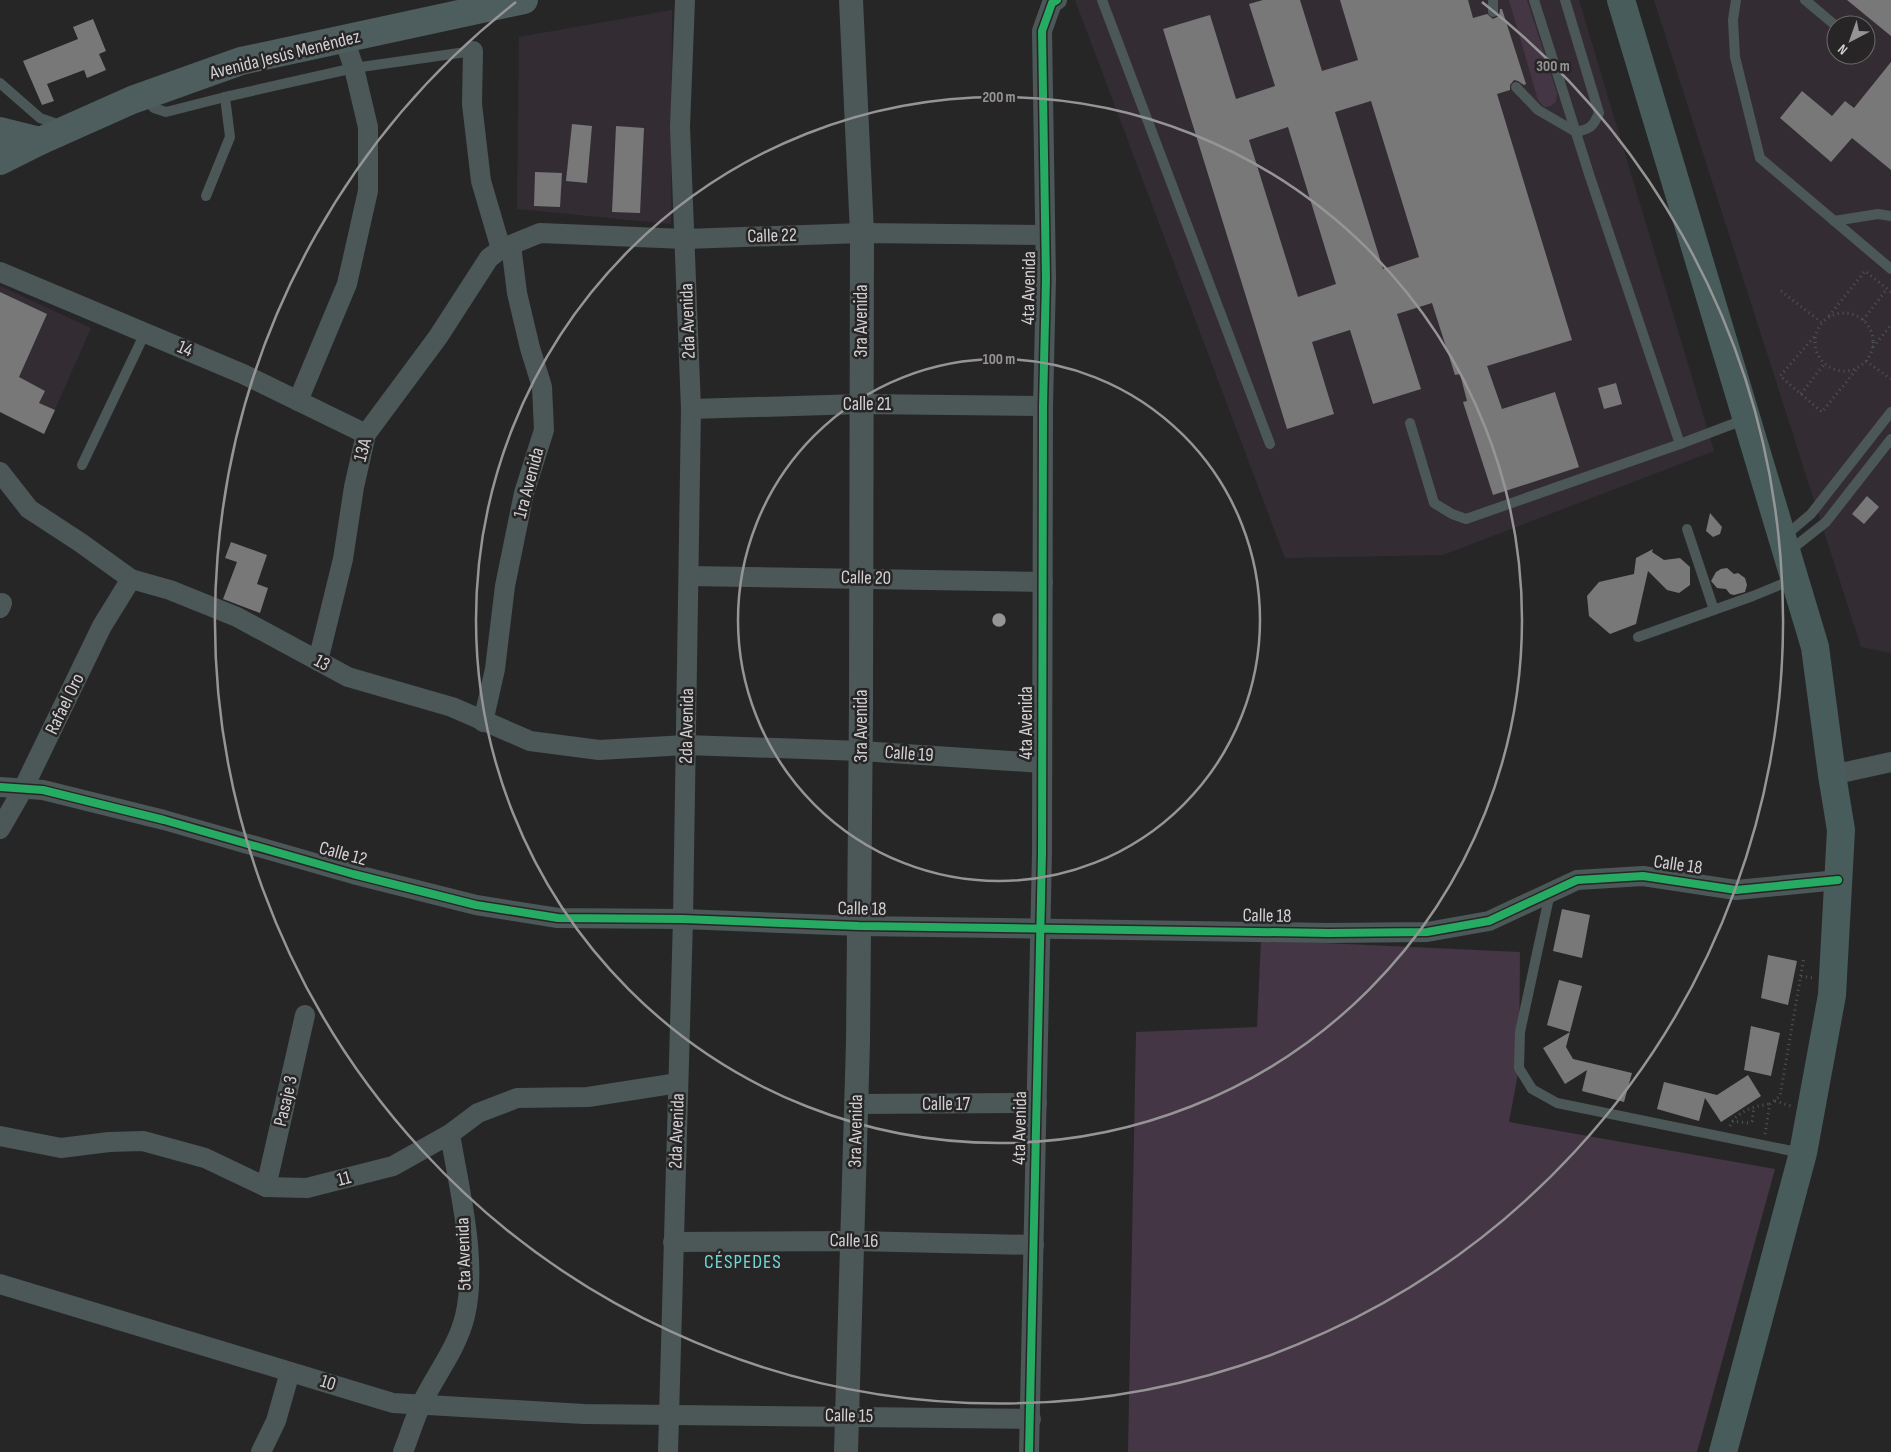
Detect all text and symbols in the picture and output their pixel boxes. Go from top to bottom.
north arrow [1826,15,1876,65]
street label: Avenida Jesús Menéndez [207,25,363,85]
text: N [1834,41,1851,58]
text: 300 m [1536,57,1570,76]
text: 200 m [982,88,1016,107]
street label: Calle 22 [747,224,797,248]
street label: 4ta Avenida [1017,251,1041,325]
street label: 2da Avenida [675,283,701,359]
street label: 3ra Avenida [850,284,873,358]
street label: 14 [174,336,196,362]
text: 100 m [983,350,1015,369]
street label: Calle 21 [843,393,892,416]
street label: 13A [349,435,377,464]
street label: 1ra Avenida [509,445,549,521]
street label: Calle 20 [841,566,891,590]
centre of rings [990,611,1008,629]
street label: 13 [310,649,334,677]
street label: Rafael Oro [40,670,90,738]
street label: 4ta Avenida [1015,686,1038,760]
street label: 2da Avenida [675,688,699,764]
street label: 3ra Avenida [850,689,873,763]
street label: Calle 19 [884,741,934,767]
street label: Calle 12 [317,837,369,871]
street label: Calle 18 [1652,850,1704,880]
street label: Calle 18 [837,897,887,921]
street label: Calle 18 [1242,904,1292,928]
street label: Pasaje 3 [269,1073,303,1129]
street label: 4ta Avenida [1008,1091,1032,1165]
street label: 2da Avenida [664,1093,690,1169]
street label: Calle 17 [922,1093,970,1116]
street label: 3ra Avenida [844,1094,868,1168]
street label: 11 [335,1166,354,1192]
street label: 5ta Avenida [451,1217,477,1291]
street label: Calle 16 [829,1229,879,1253]
district label: CÉSPEDES [704,1250,782,1274]
street label: 10 [317,1370,339,1396]
street label: Calle 15 [825,1404,873,1428]

